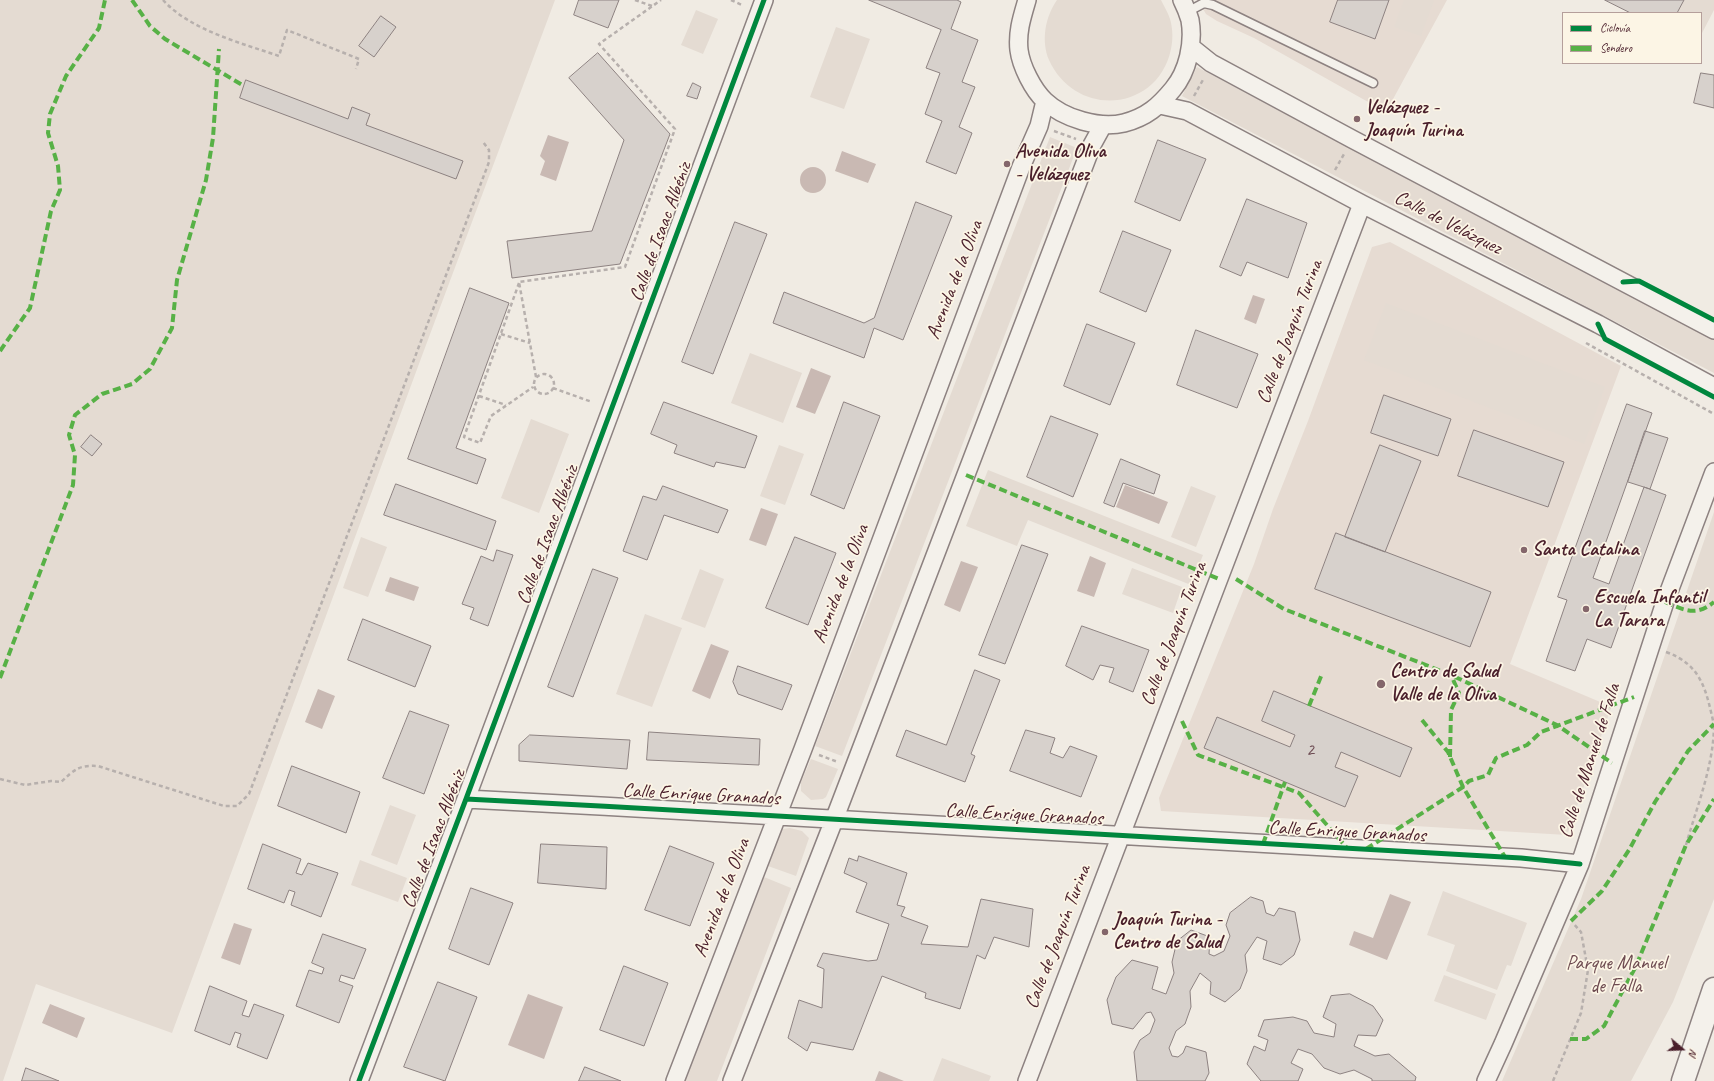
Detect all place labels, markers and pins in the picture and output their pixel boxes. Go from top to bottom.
place label: Velázquez - Joaquín Turina [1365,96,1463,143]
marker: Velázquez - Joaquín Turina [1352,114,1362,124]
place label: Avenida Oliva - Velázquez [1015,140,1106,187]
marker: Avenida Oliva - Velázquez [1002,159,1012,169]
place label: Santa Catalina [1532,538,1638,562]
marker: Santa Catalina [1519,545,1529,555]
place label: Escuela Infantil La Tarara [1594,586,1705,633]
marker: Escuela Infantil La Tarara [1581,604,1591,614]
place label: Centro de Salud Valle de la Oliva [1390,660,1498,707]
marker: Centro de Salud Valle de la Oliva [1375,678,1387,690]
place label: Joaquín Turina - Centro de Salud [1113,908,1222,955]
marker: Joaquín Turina - Centro de Salud [1100,927,1110,937]

